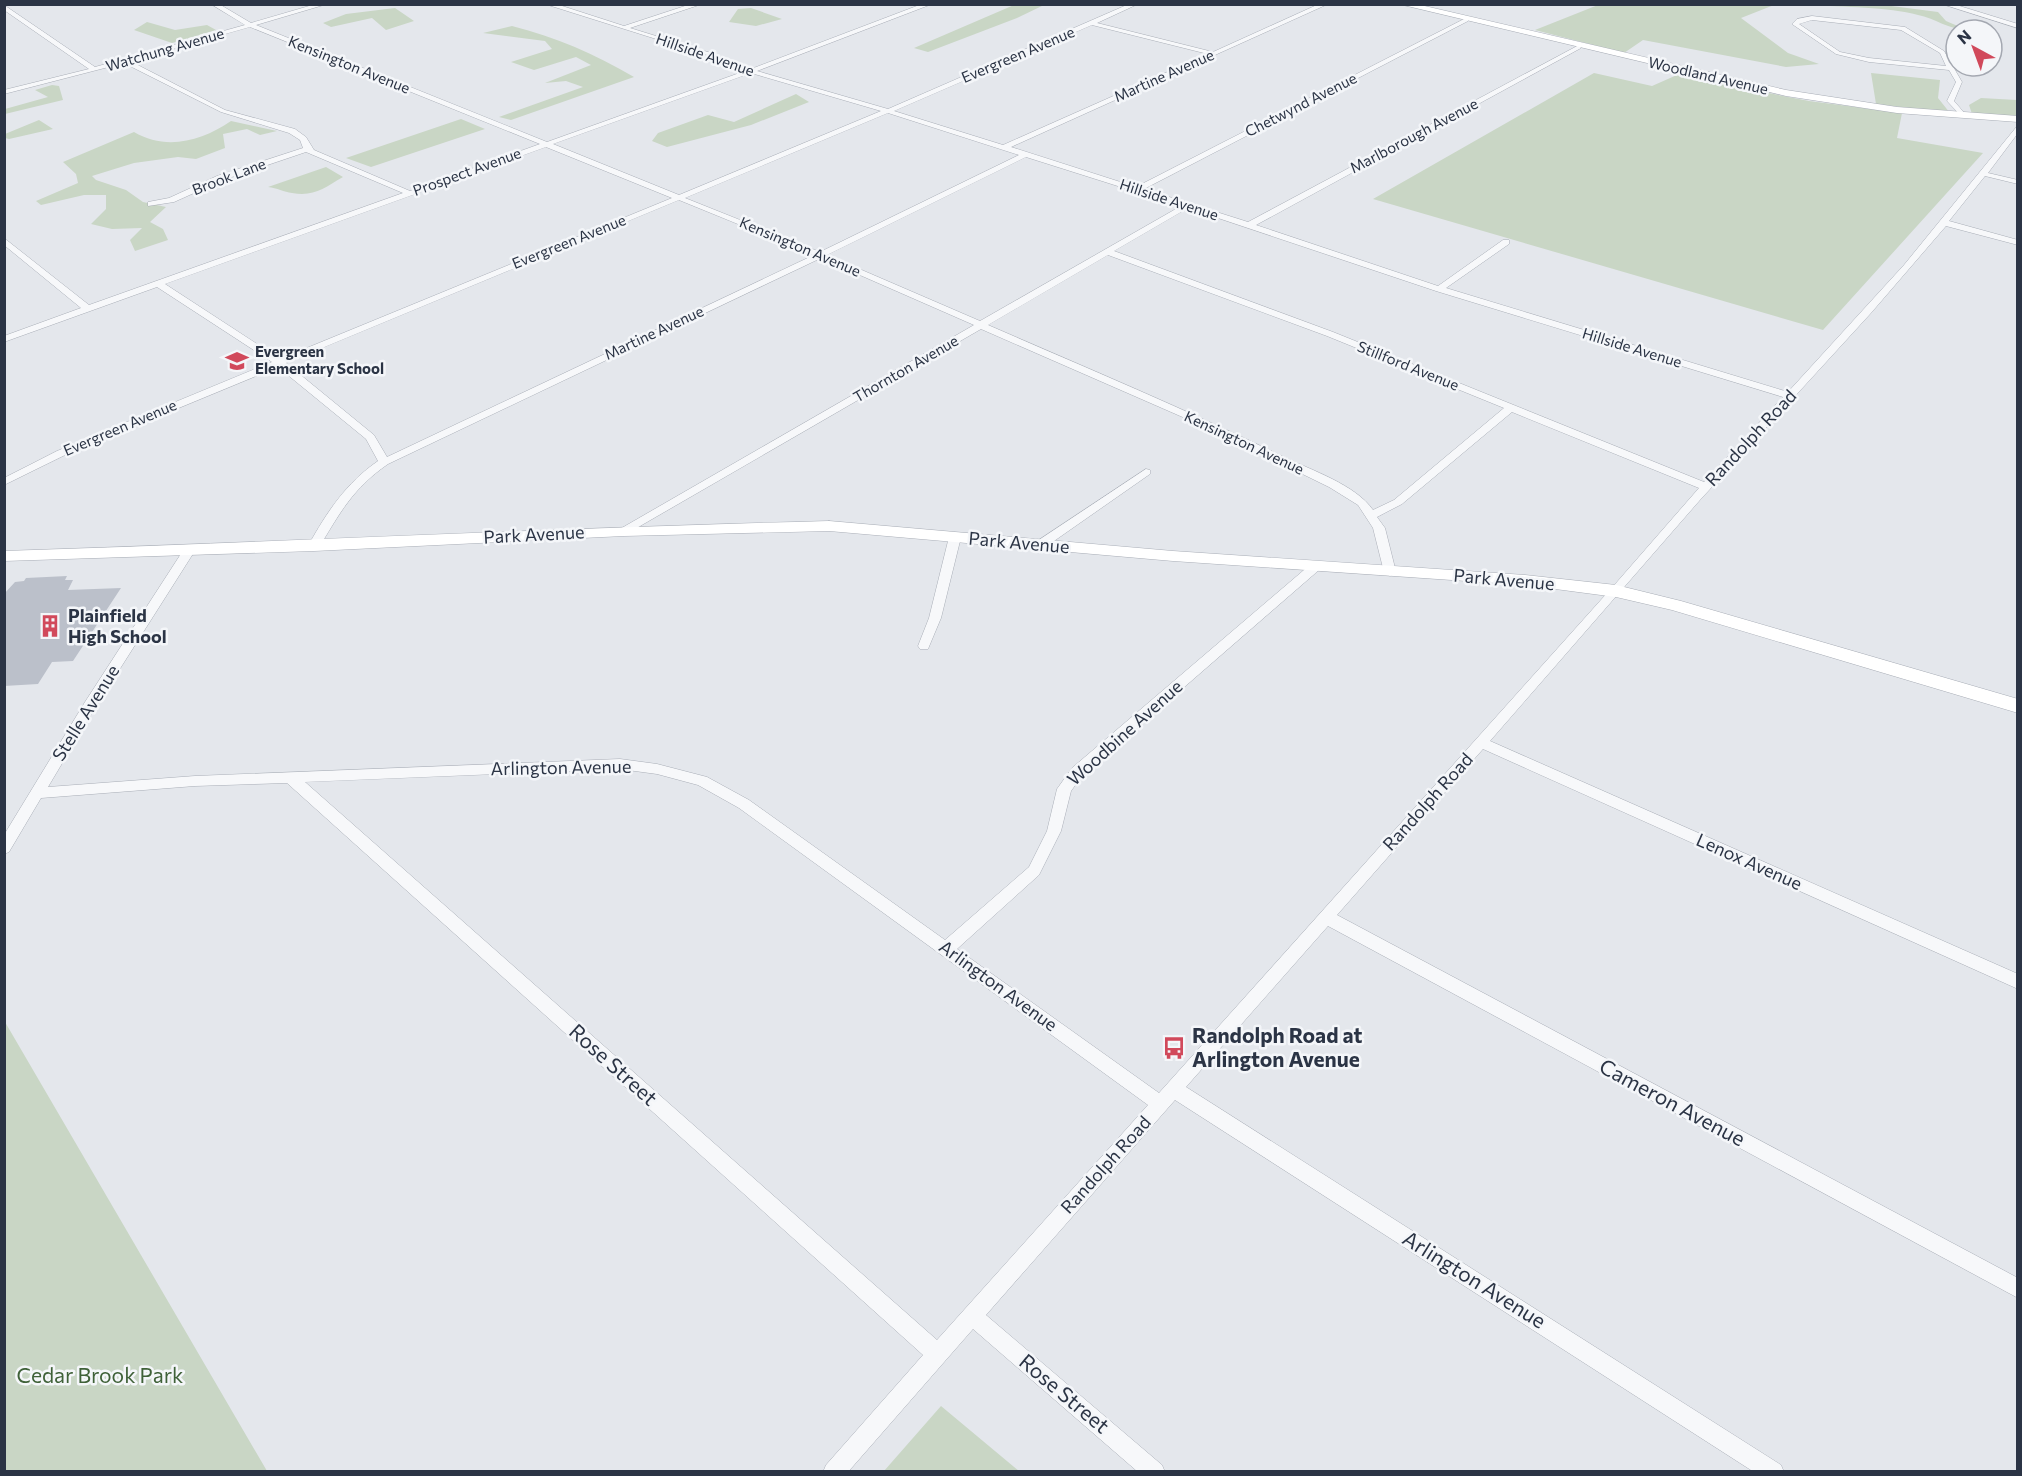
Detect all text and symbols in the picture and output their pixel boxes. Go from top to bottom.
north arrow [1944,18,2004,78]
street label: Evergreen Avenue [958,22,1077,86]
street label: Watchung Avenue [103,23,226,75]
text: N [1953,25,1975,47]
street label: Hillside Avenue [654,29,757,79]
street label: Kensington Avenue [286,31,413,97]
street label: Martine Avenue [1111,45,1216,105]
street label: Woodland Avenue [1646,52,1770,98]
street label: Chetwynd Avenue [1242,68,1359,140]
street label: Marlborough Avenue [1346,94,1481,176]
street label: Prospect Avenue [410,143,523,199]
street label: Brook Lane [189,154,268,198]
street label: Hillside Avenue [1118,175,1221,224]
street label: Evergreen Avenue [509,210,628,272]
street label: Kensington Avenue [737,212,864,280]
street label: Martine Avenue [601,301,706,363]
street label: Hillside Avenue [1580,323,1684,371]
street label: Thornton Avenue [850,331,961,405]
street label: Stillford Avenue [1355,336,1462,394]
place label: Evergreen Elementary School [255,342,384,377]
school or university icon: Evergreen Elementary School [224,348,250,374]
street label: Randolph Road [1700,385,1801,490]
street label: Evergreen Avenue [60,395,179,459]
street label: Kensington Avenue [1182,406,1307,478]
street label: Park Avenue [483,520,585,548]
street label: Park Avenue [968,527,1070,557]
street label: Park Avenue [1453,564,1555,594]
place label: Plainfield High School [68,604,167,647]
building icon: Plainfield High School [37,613,63,639]
street label: Stelle Avenue [47,660,123,765]
street label: Woodbine Avenue [1062,675,1187,790]
street label: Randolph Road [1378,748,1477,855]
street label: Arlington Avenue [490,755,631,779]
street label: Lenox Avenue [1693,828,1806,894]
street label: Arlington Avenue [935,935,1062,1035]
street label: Rose Street [565,1018,663,1110]
place label: Randolph Road at Arlington Avenue [1192,1022,1362,1071]
bus stop icon: Randolph Road at Arlington Avenue [1161,1035,1187,1061]
street label: Cameron Avenue [1596,1053,1750,1151]
street label: Randolph Road [1056,1111,1155,1218]
street label: Arlington Avenue [1399,1225,1551,1333]
street label: Rose Street [1015,1348,1115,1438]
park label: Cedar Brook Park [17,1362,184,1387]

